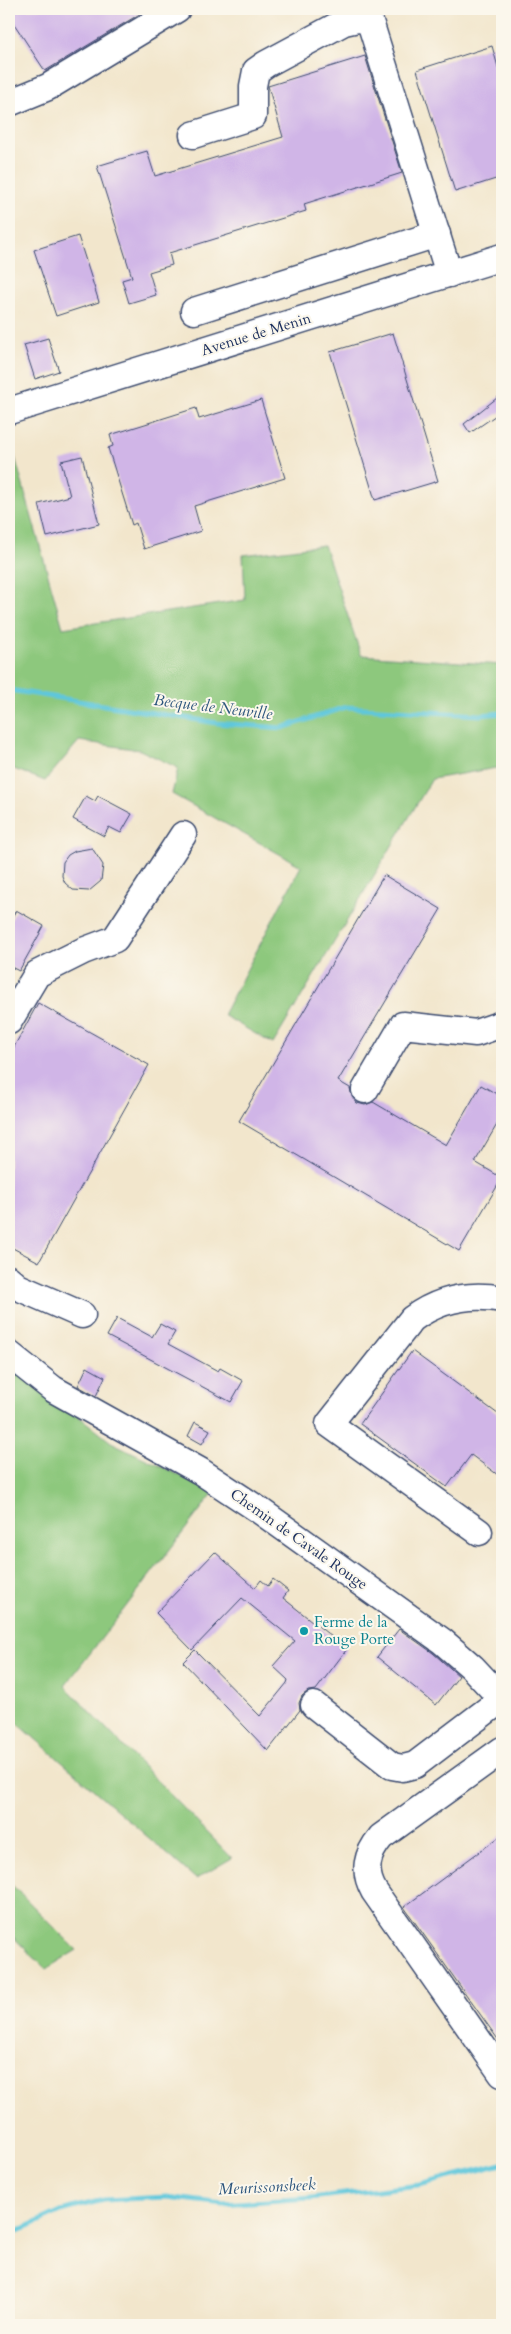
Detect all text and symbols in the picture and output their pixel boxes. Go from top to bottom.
street label: Avenue de Menin [199,308,314,360]
water label: Becque de Neuville [153,689,274,725]
street label: Chemin de Cavale Rouge [226,1484,372,1594]
place label: Ferme de la Rouge Porte [314,1612,394,1649]
marker: Ferme de la Rouge Porte [298,1625,310,1637]
water label: Meurissonsbeek [218,2173,316,2201]

